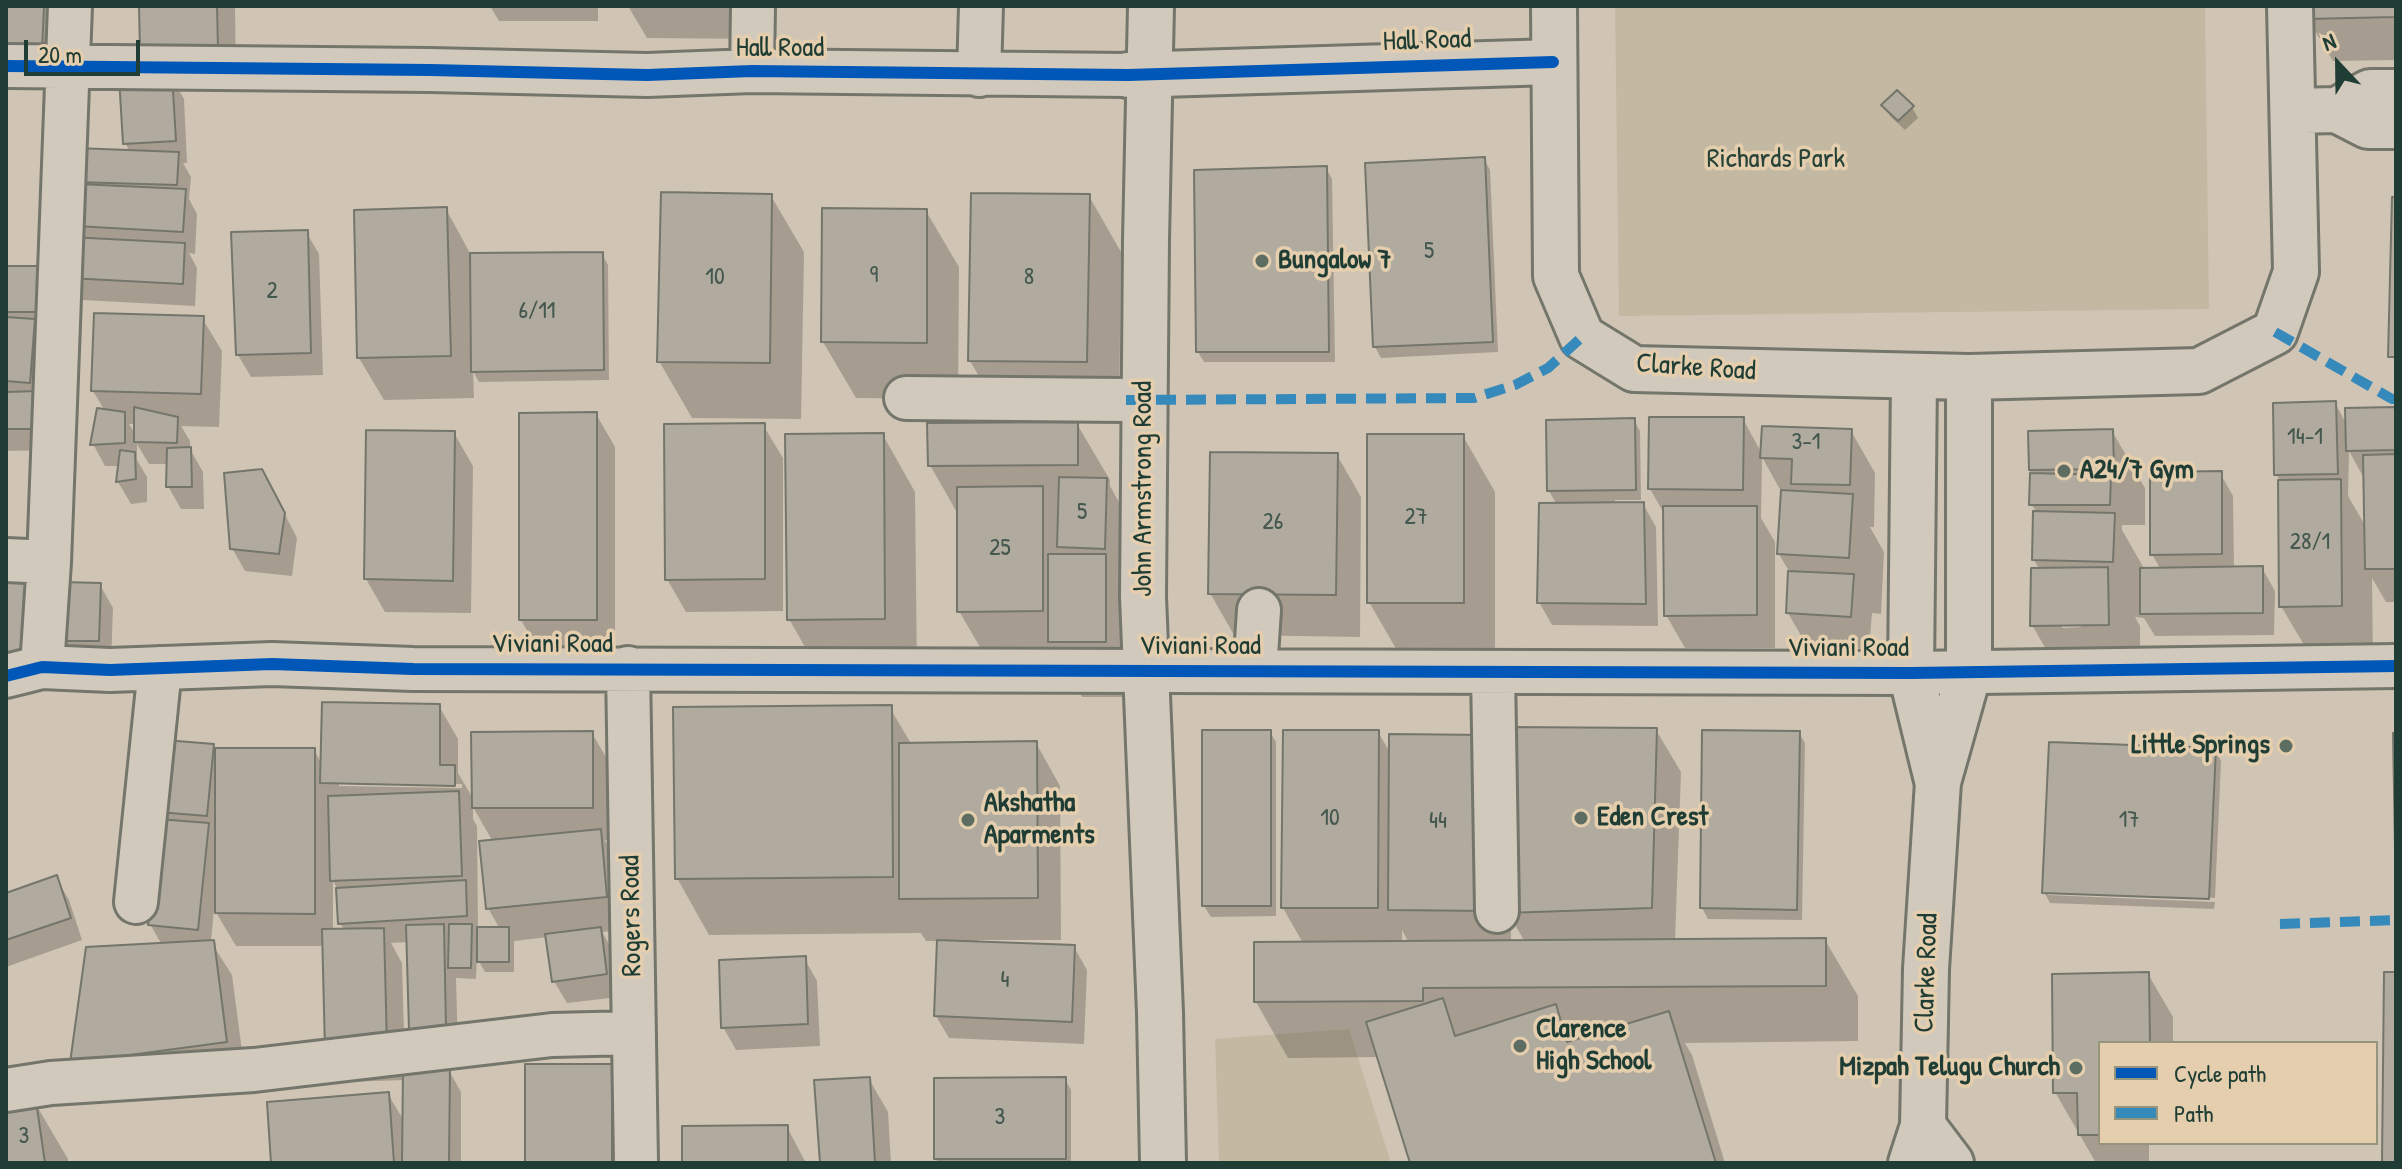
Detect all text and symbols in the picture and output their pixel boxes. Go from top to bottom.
street label: Hall Road [1382,23,1472,59]
scale bar [28,24,144,74]
north arrow [2298,24,2378,104]
text: N [2318,26,2340,58]
street label: Hall Road [736,32,824,66]
text: 20 m [38,38,82,70]
park label: Richards Park [1707,143,1845,177]
house number: 5 [1424,238,1434,266]
place label: Bungalow 7 [1278,244,1391,278]
marker: Bungalow 7 [1253,252,1271,270]
house number: 9 [870,262,878,290]
house number: 10 [705,264,725,292]
house number: 8 [1024,264,1034,292]
house number: 2 [266,278,278,306]
house number: 6/11 [518,298,556,326]
street label: Clarke Road [1635,347,1757,389]
street label: John Armstrong Road [1127,381,1161,597]
house number: 14-1 [2287,424,2323,452]
house number: 3-1 [1791,429,1821,457]
place label: A24/7 Gym [2080,454,2194,488]
marker: A24/7 Gym [2055,462,2073,480]
house number: 5 [1077,499,1087,527]
house number: 27 [1404,504,1428,532]
house number: 26 [1263,509,1283,537]
house number: 28/1 [2290,529,2330,557]
house number: 25 [989,535,1011,563]
street label: Viviani Road [491,628,613,662]
street label: Viviani Road [1139,630,1261,664]
street label: Viviani Road [1787,632,1909,666]
place label: Little Springs [2131,729,2270,763]
marker: Little Springs [2277,737,2295,755]
place label: Akshatha Aparments [984,787,1095,853]
place label: Eden Crest [1597,801,1708,835]
house number: 10 [1320,805,1340,833]
house number: 17 [2119,807,2139,835]
house number: 44 [1429,808,1447,836]
marker: Eden Crest [1572,809,1590,827]
marker: Akshatha Aparments [959,811,977,829]
street label: Rogers Road [614,855,650,977]
street label: Clarke Road [1908,913,1946,1033]
house number: 4 [1001,967,1009,995]
place label: Clarence High School [1536,1013,1652,1079]
marker: Clarence High School [1511,1037,1529,1055]
legend [2098,1041,2378,1145]
place label: Mizpah Telugu Church [1839,1051,2060,1085]
text: Cycle path [2174,1057,2266,1089]
marker: Mizpah Telugu Church [2067,1059,2085,1077]
text: Path [2174,1097,2213,1129]
house number: 3 [995,1104,1005,1132]
house number: 3 [19,1123,29,1151]

